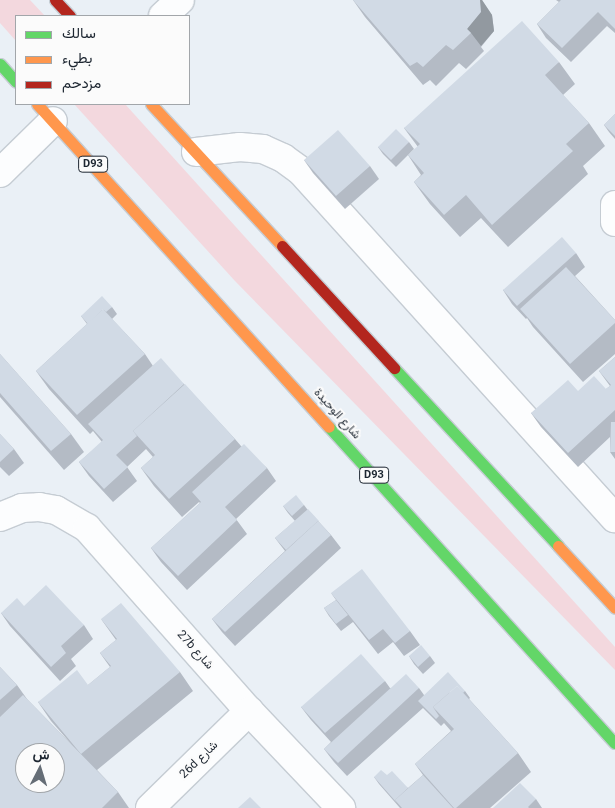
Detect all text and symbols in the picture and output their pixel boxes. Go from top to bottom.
legend [15,15,190,105]
text: سالك [62,24,96,42]
text: بطيء [62,49,92,67]
text: مزدحم [62,74,101,92]
road number: D93 [78,156,108,172]
street label: شارع الوحيدة [311,386,363,442]
road number: D93 [359,466,389,484]
street label: 27b شارع [174,628,216,672]
street label: 26d شارع [177,738,221,782]
north arrow [15,743,65,793]
text: ش [32,745,50,763]

